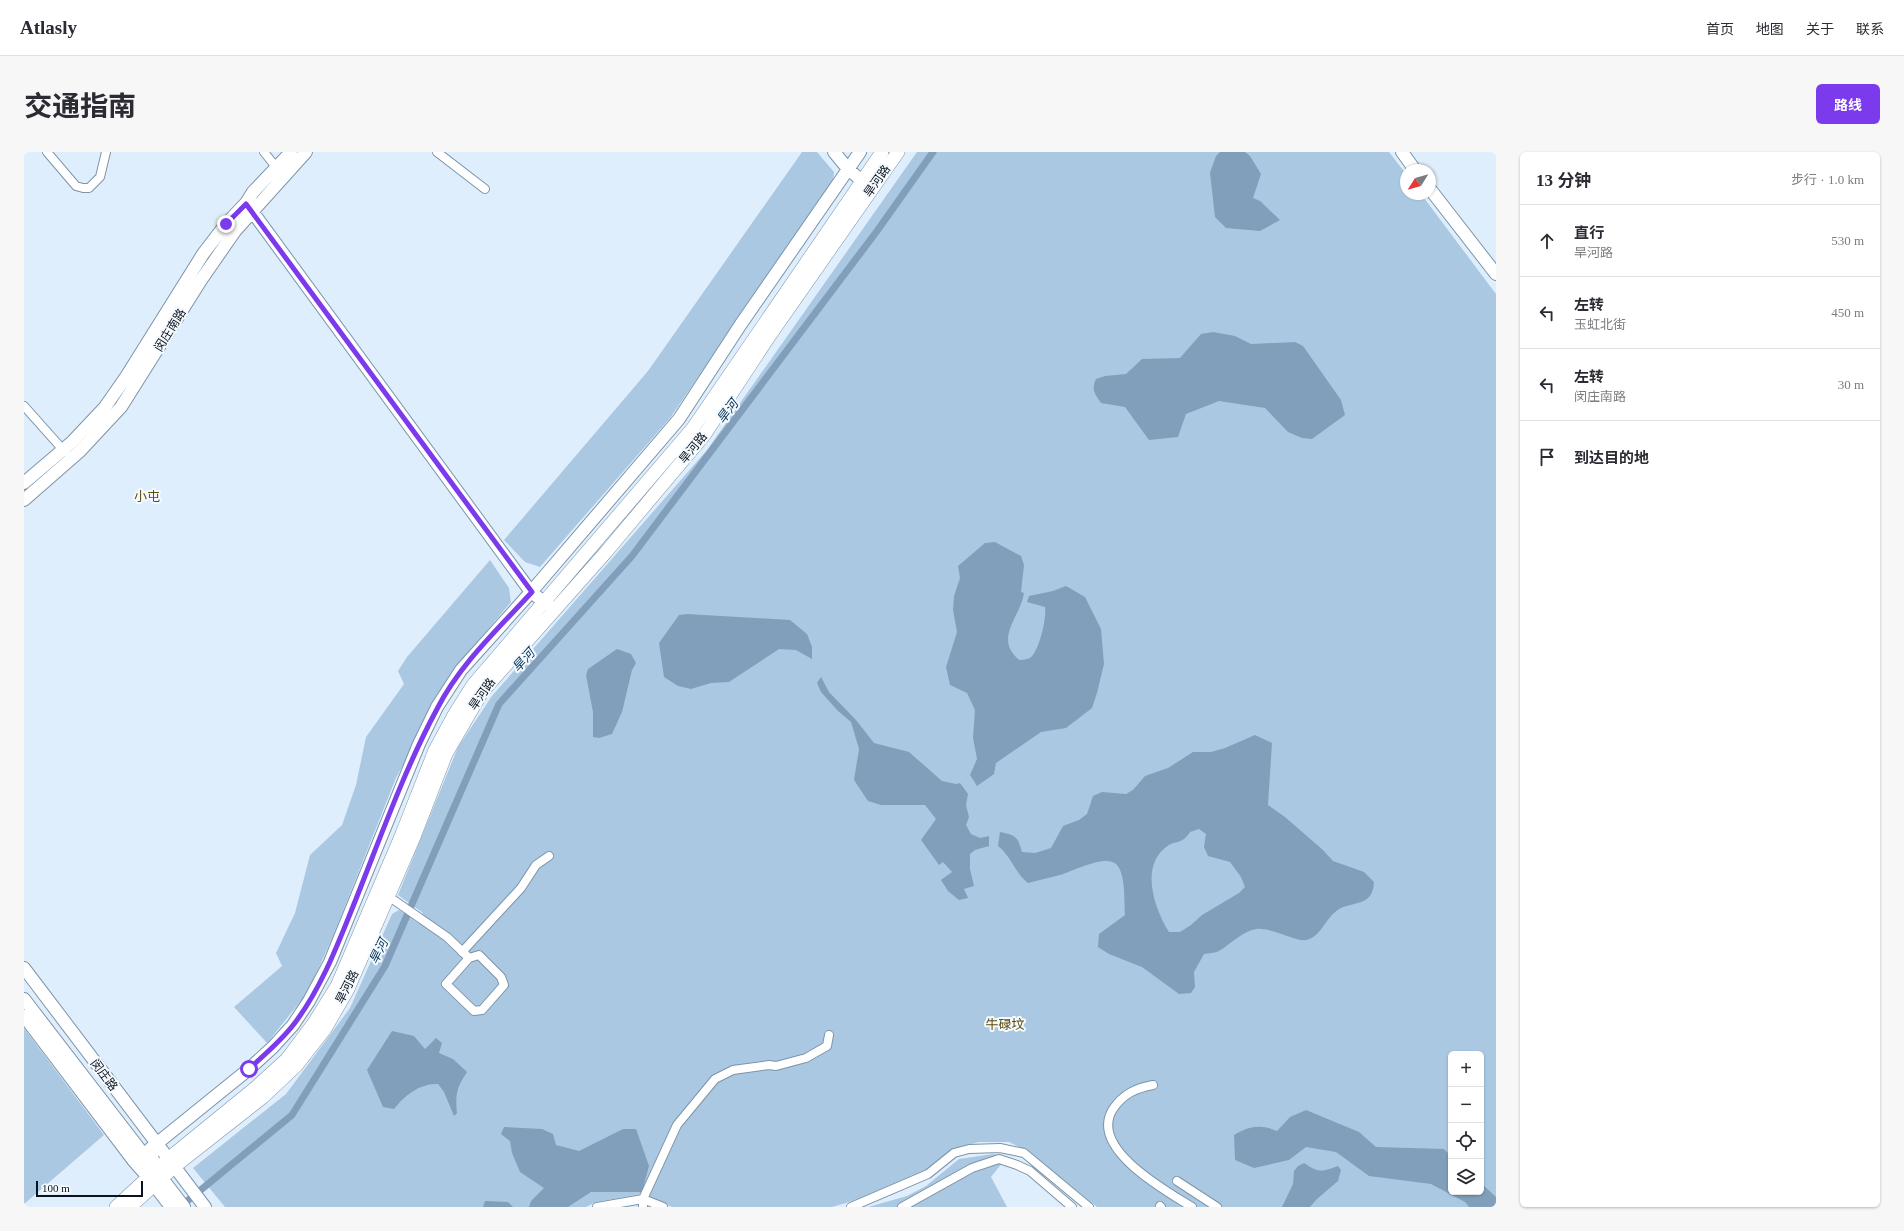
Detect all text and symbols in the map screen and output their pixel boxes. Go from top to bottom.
text: Atlasly [20,17,77,38]
text: 首页 [1706,22,1734,37]
text: 地图 [1756,22,1784,37]
text: 关于 [1806,22,1834,37]
text: 联系 [1856,22,1884,37]
button: 路线 [1816,84,1880,124]
text: 交通指南 [24,91,136,122]
street label: 旱河路 [861,162,893,200]
north arrow [1400,164,1436,200]
text: 13 分钟 [1536,171,1591,190]
text: 步行 · 1.0 km [1791,172,1864,187]
route end [217,215,235,233]
text: 直行 [1574,225,1604,241]
icon: ahead [1536,230,1558,252]
text: 530 m [1831,233,1864,248]
text: 旱河路 [1574,245,1613,260]
text: 左转 [1574,297,1604,313]
icon: left [1536,302,1558,324]
text: 450 m [1831,305,1864,320]
street label: 闵庄南路 [151,306,189,354]
text: 玉虹北街 [1574,317,1626,332]
text: 左转 [1574,369,1604,385]
icon: left [1536,374,1558,396]
text: 30 m [1838,377,1864,392]
text: 闵庄南路 [1574,389,1626,404]
water label: 旱河 [714,394,743,426]
street label: 旱河路 [676,430,710,466]
icon: arrive [1536,446,1558,468]
text: 到达目的地 [1574,450,1649,466]
district label: 小屯 [134,489,160,504]
water label: 旱河 [509,643,540,675]
street label: 旱河路 [466,675,498,713]
water label: 旱河 [366,934,392,966]
street label: 旱河路 [333,968,361,1006]
district label: 牛碌坟 [985,1017,1025,1032]
map controls [1448,1051,1484,1195]
button: + [1448,1051,1484,1087]
street label: 闵庄路 [88,1056,120,1094]
route start [240,1060,258,1078]
button: − [1448,1087,1484,1123]
button: locate [1448,1123,1484,1159]
button: layers [1448,1159,1484,1195]
scale bar [36,1179,143,1198]
text: 100 m [42,1182,70,1194]

